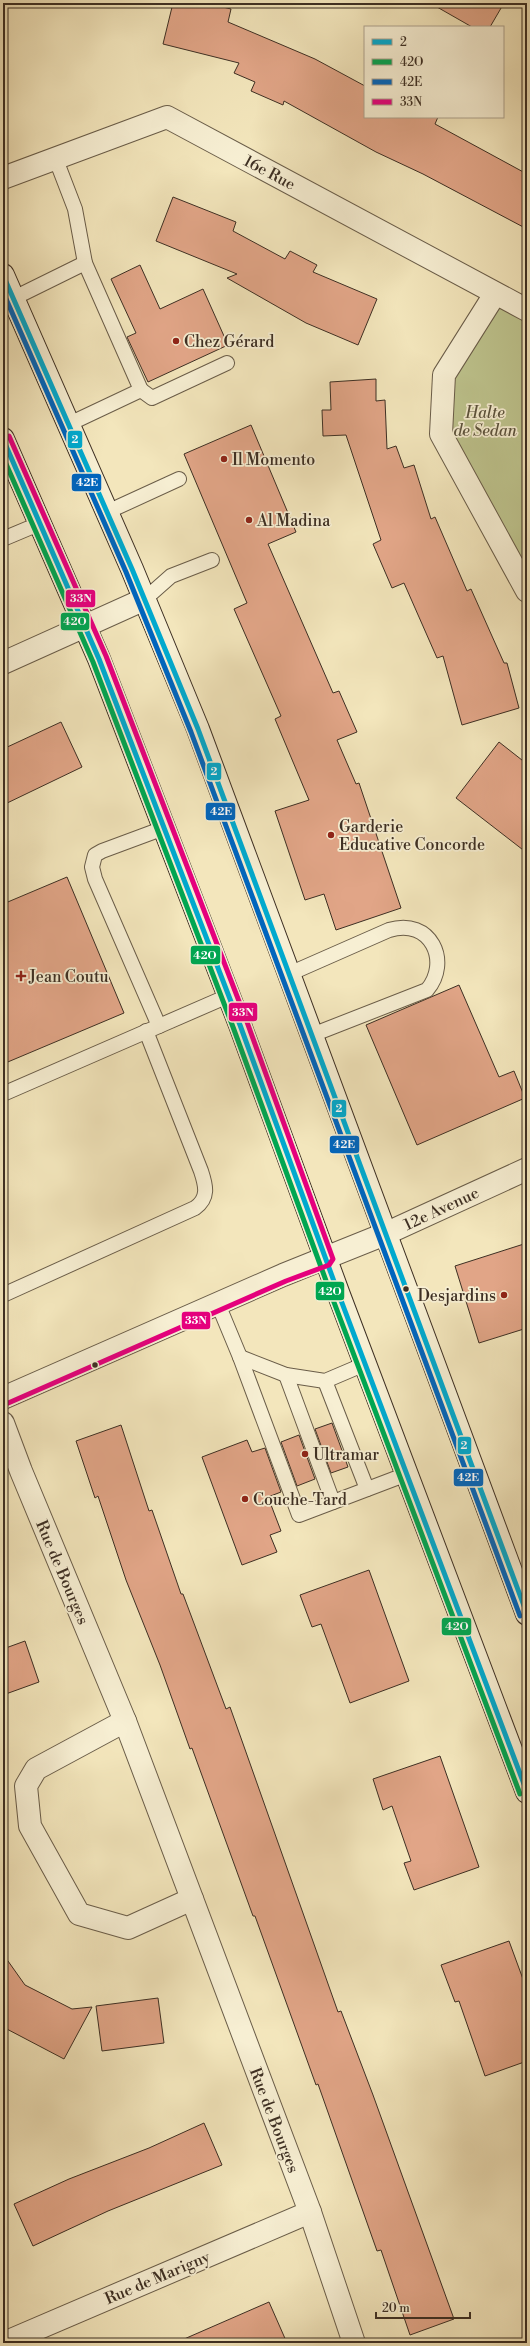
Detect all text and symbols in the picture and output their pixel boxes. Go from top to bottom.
legend [364,26,504,118]
text: 2 [400,35,407,50]
text: 42O [400,55,423,70]
text: 42E [400,75,422,90]
text: 33N [400,95,422,110]
street label: 16e Rue [240,151,299,195]
place label: Chez Gérard [184,332,274,352]
marker: Chez Gérard [171,336,181,346]
park label: Halte de Sedan [453,403,518,441]
line badge: 2 [67,430,83,449]
text: 2 [72,433,79,447]
place label: Il Momento [232,450,315,470]
marker: Il Momento [219,454,229,464]
line badge: 42E [71,473,102,492]
text: 42E [76,476,98,490]
place label: Al Madina [256,511,331,531]
marker: Al Madina [244,515,254,525]
line badge: 33N [65,589,96,608]
text: 33N [70,592,92,606]
line badge: 42O [60,612,90,631]
text: 42O [63,615,87,629]
line badge: 2 [206,762,222,781]
text: 2 [211,765,218,779]
line badge: 42E [205,802,236,821]
text: 42E [210,805,232,819]
place label: Garderie Educative Concorde [339,817,485,855]
marker: Garderie Educative Concorde [326,830,336,840]
line badge: 42O [190,945,221,965]
text: 42O [193,949,217,963]
place label: Jean Coutu [28,967,109,987]
marker: Jean Coutu [16,971,26,981]
line badge: 33N [228,1002,258,1022]
text: 33N [232,1006,254,1020]
line badge: 2 [331,1099,347,1118]
text: 2 [336,1102,343,1116]
line badge: 42E [329,1135,360,1154]
text: 42E [333,1138,355,1152]
street label: 12e Avenue [401,1183,482,1235]
line badge: 42O [315,1281,345,1301]
unlabelled marker [401,1284,411,1294]
text: 42O [318,1285,342,1299]
place label: Desjardins [417,1286,496,1306]
marker: Desjardins [499,1290,509,1300]
line badge: 33N [181,1311,211,1330]
text: 33N [185,1314,207,1328]
unlabelled marker [90,1360,100,1370]
line badge: 2 [457,1436,472,1455]
text: 2 [461,1439,468,1453]
place label: Ultramar [313,1445,379,1465]
marker: Ultramar [300,1449,310,1459]
line badge: 42E [453,1468,484,1487]
text: 42E [457,1471,479,1485]
place label: Couche-Tard [253,1490,347,1510]
marker: Couche-Tard [240,1494,250,1504]
street label: Rue de Bourges [31,1517,93,1628]
line badge: 42O [441,1617,472,1636]
text: 42O [445,1620,469,1634]
street label: Rue de Bourges [245,2065,303,2176]
street label: Rue de Marigny [102,2247,213,2309]
scale bar [376,2294,470,2320]
text: 20 m [382,2301,410,2316]

